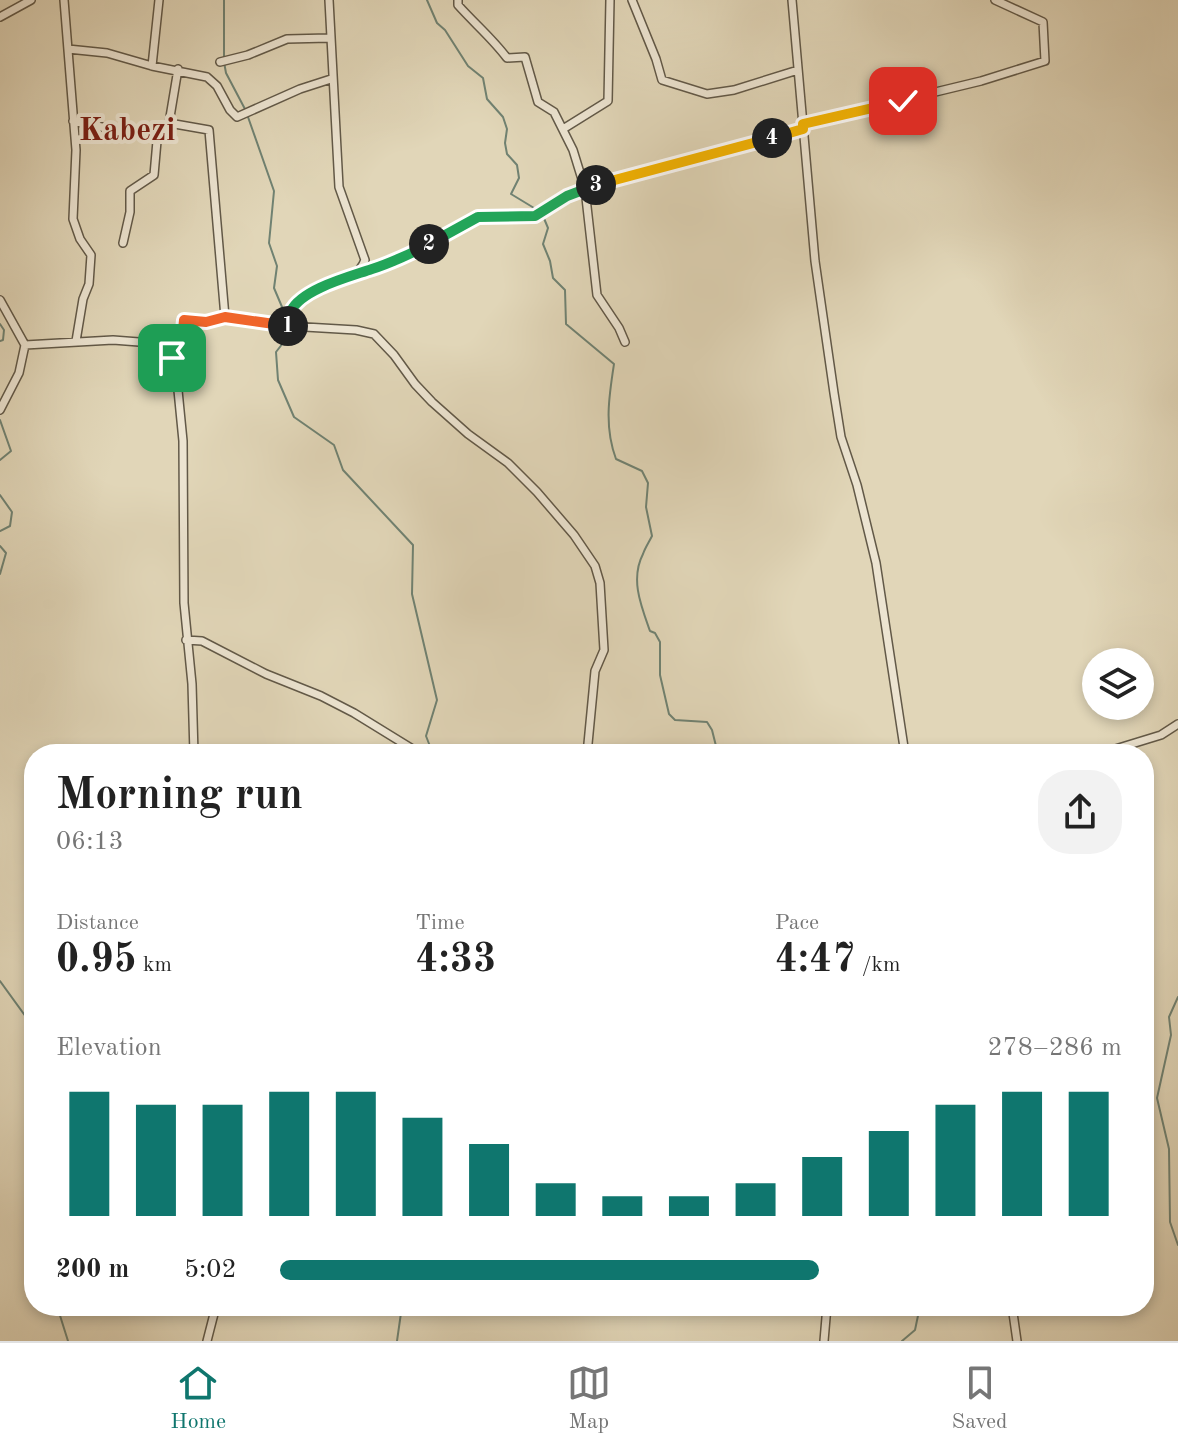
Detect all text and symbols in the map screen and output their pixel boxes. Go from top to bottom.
pin [869,67,937,135]
icon: check [881,79,925,123]
district label: Kabezi [78,116,176,148]
pin: 4 [752,118,792,158]
text: 4 [766,127,778,149]
pin: 3 [576,165,616,205]
text: 3 [590,174,602,196]
pin: 2 [409,224,449,264]
text: 2 [423,233,435,255]
pin: 1 [268,306,308,346]
text: 1 [282,315,294,337]
pin [138,324,206,392]
icon: arrive [150,336,194,380]
map controls [1082,648,1154,720]
button: layers [1082,648,1154,720]
button: share [1038,770,1122,854]
text: Morning run [56,774,303,818]
text: 06:13 [56,829,124,855]
text: Distance [56,912,139,934]
text: Time [415,912,465,934]
text: Pace [775,912,819,934]
text: 0.95 [56,941,137,981]
text: 4:33 [415,941,496,981]
text: 4:47 [775,941,855,981]
text: km [137,954,172,976]
text: /km [855,954,900,976]
text: Elevation [56,1035,162,1061]
text: 278–286 m [987,1035,1122,1061]
text: 200 m [56,1257,129,1283]
text: 5:02 [184,1257,237,1283]
tab: Home [170,1361,226,1436]
tab: Map [567,1361,611,1436]
tab: Saved [952,1361,1008,1436]

